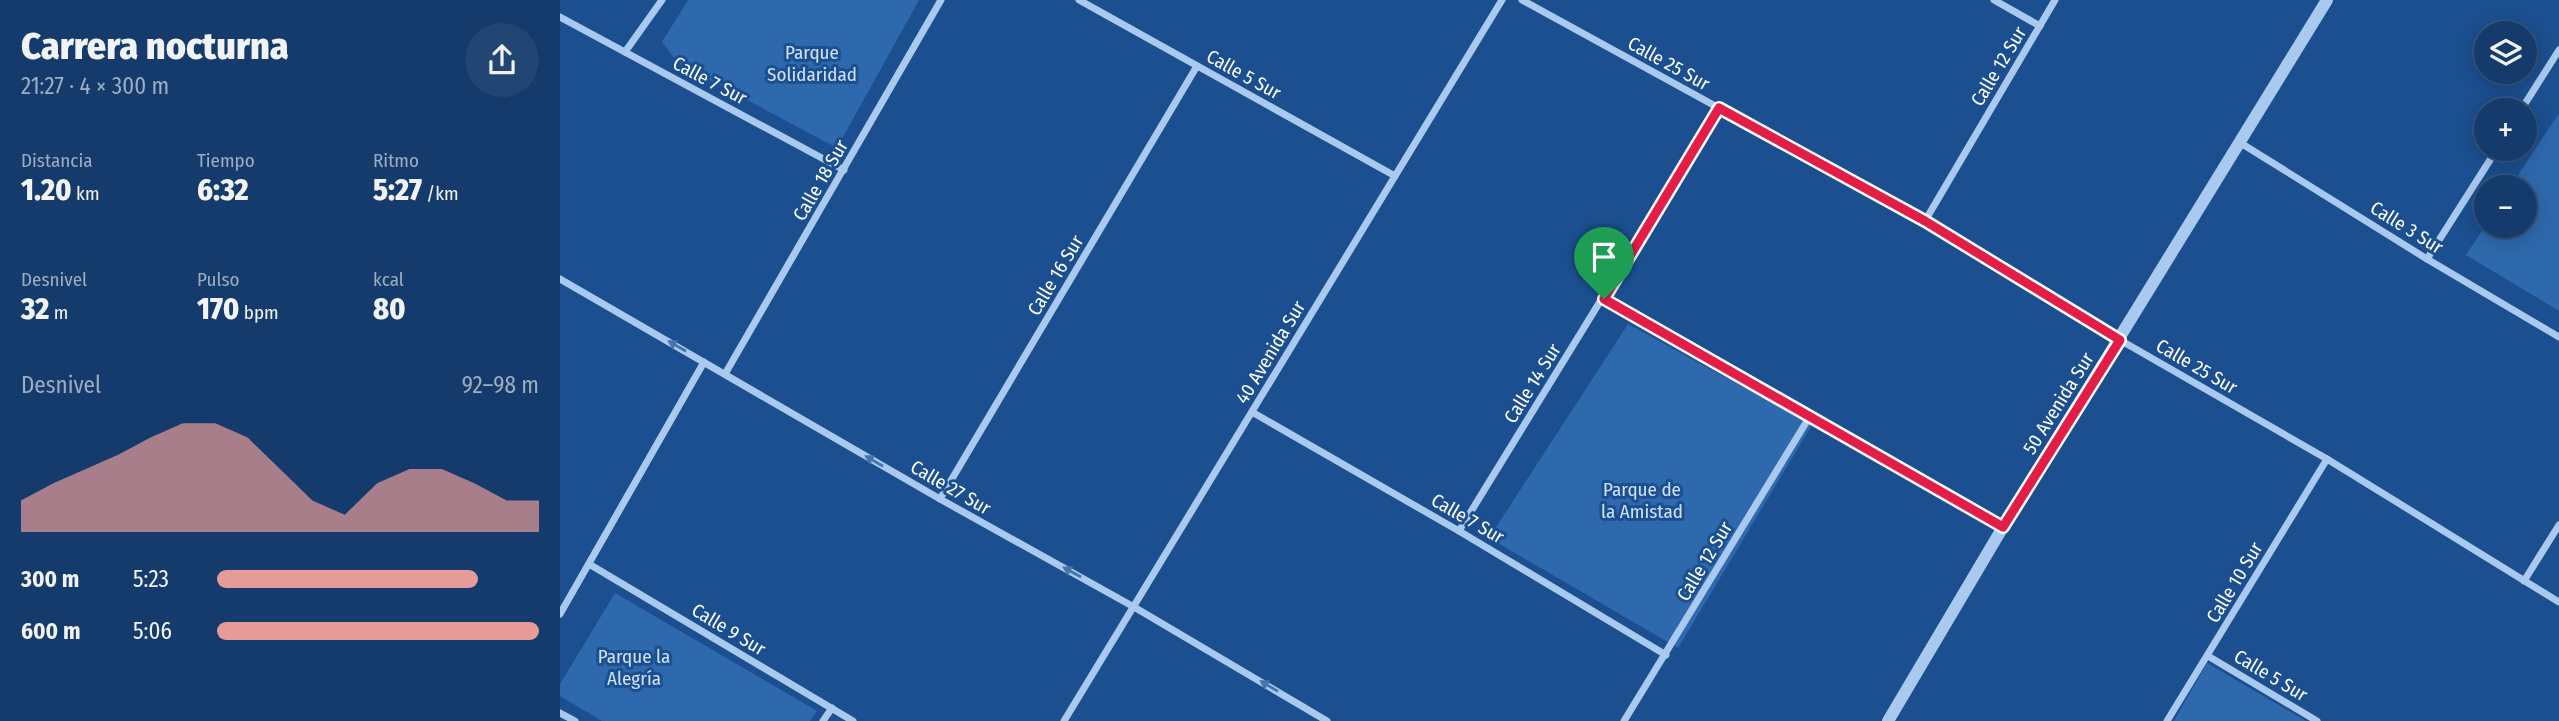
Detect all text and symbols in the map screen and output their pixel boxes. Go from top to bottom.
map controls [2474,21,2537,238]
button: layers [2474,21,2537,84]
street label: Calle 12 Sur [1966,22,2031,110]
text: Carrera nocturna [21,23,289,69]
button: share [465,23,539,97]
street label: Calle 25 Sur [1624,32,1714,95]
park label: Parque Solidaridad [767,41,857,86]
street label: Calle 5 Sur [1203,45,1285,104]
street label: Calle 7 Sur [669,51,751,110]
text: 21:27 · 4 × 300 m [21,72,169,100]
button: + [2474,98,2537,161]
street label: Calle 18 Sur [788,135,853,225]
text: Distancia [21,149,93,172]
text: Tiempo [197,149,255,172]
text: Ritmo [373,149,419,172]
text: 1.20 [21,172,72,208]
text: 6:32 [197,172,249,208]
text: 5:27 [373,172,422,208]
button: − [2474,175,2537,238]
text: km [72,182,100,205]
text: /km [422,182,459,205]
street label: Calle 3 Sur [2366,196,2448,259]
pin [1574,227,1634,299]
street label: Calle 16 Sur [1022,231,1089,320]
icon: arrive [1585,238,1623,276]
text: Desnivel [21,268,87,291]
text: Pulso [197,268,240,291]
text: kcal [373,268,404,291]
text: 32 [21,291,49,327]
text: 170 [197,291,239,327]
text: 80 [373,291,406,327]
street label: 40 Avenida Sur [1231,296,1310,408]
text: m [49,301,68,324]
text: bpm [239,301,279,324]
street label: Calle 25 Sur [2152,334,2242,399]
street label: Calle 14 Sur [1499,339,1566,427]
one-way arrow [667,340,686,352]
street label: 50 Avenida Sur [2018,348,2099,458]
text: Desnivel [21,371,101,399]
text: 92–98 m [462,371,539,399]
one-way arrow [864,454,883,467]
street label: Calle 27 Sur [907,455,995,520]
park label: Parque de la Amistad [1601,478,1683,523]
street label: Calle 7 Sur [1427,488,1509,549]
street label: Calle 12 Sur [1672,517,1737,605]
street label: Calle 10 Sur [2201,537,2268,627]
text: 300 m [21,565,79,593]
text: 5:23 [133,565,169,593]
one-way arrow [1062,566,1081,578]
street label: Calle 9 Sur [688,598,770,661]
text: 600 m [21,617,80,645]
text: 5:06 [133,617,172,645]
park label: Parque la Alegría [598,645,670,690]
street label: Calle 5 Sur [2230,645,2312,706]
one-way arrow [1259,680,1278,693]

